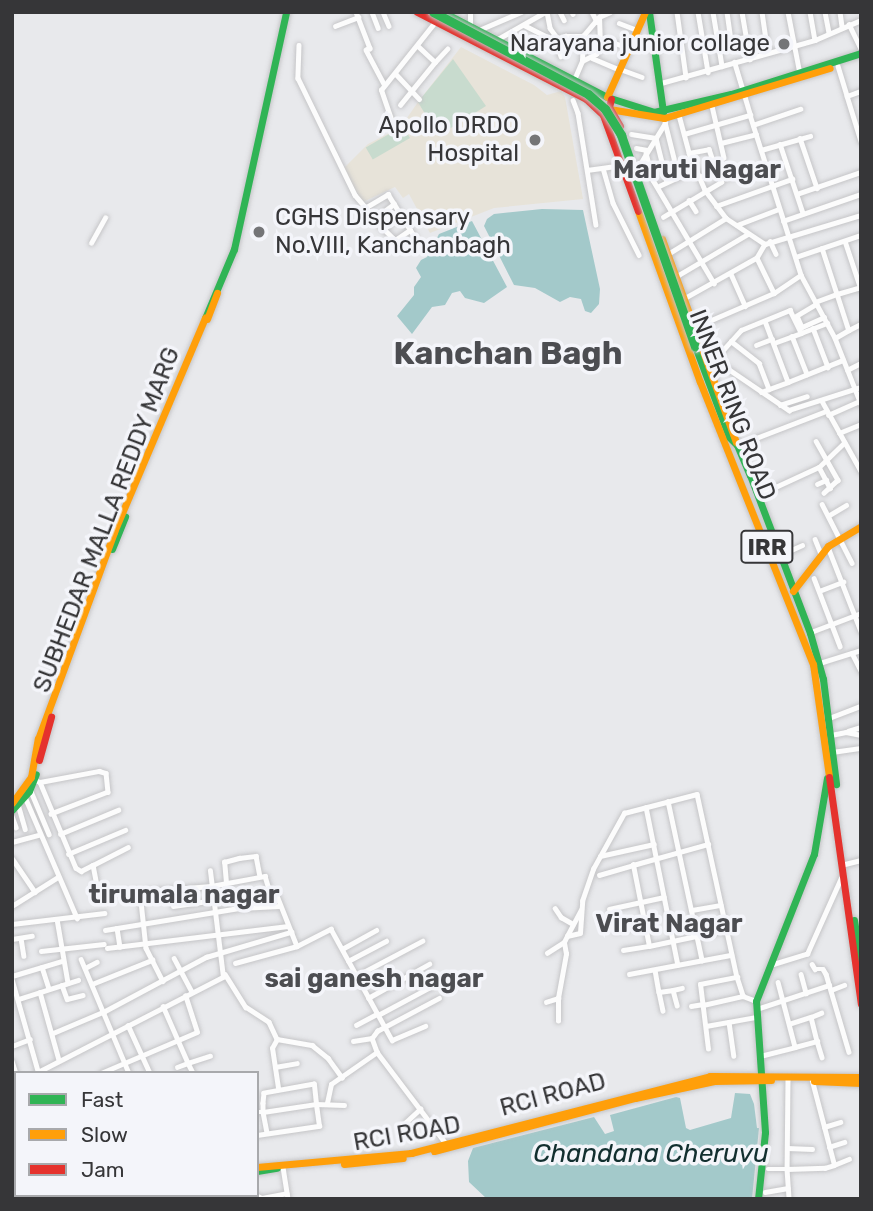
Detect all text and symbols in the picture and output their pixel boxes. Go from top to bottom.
place label: Narayana junior collage [509,30,770,58]
marker: Narayana junior collage [776,36,792,52]
place label: Apollo DRDO Hospital [378,112,519,168]
marker: Apollo DRDO Hospital [525,130,545,150]
district label: Maruti Nagar [613,154,781,186]
place label: CGHS Dispensary No.VIII, Kanchanbagh [275,204,511,260]
marker: CGHS Dispensary No.VIII, Kanchanbagh [249,222,269,242]
street label: INNER RING ROAD [682,306,782,504]
district label: Kanchan Bagh [394,334,622,372]
street label: SUBHEDAR MALLA REDDY MARG [27,343,187,697]
road number: IRR [739,527,795,566]
district label: tirumala nagar [88,879,280,911]
district label: Virat Nagar [595,908,743,940]
district label: sai ganesh nagar [264,963,484,995]
street label: RCI ROAD [497,1067,609,1123]
legend [14,1071,259,1197]
text: Fast [81,1087,123,1112]
street label: RCI ROAD [351,1110,463,1158]
text: Slow [81,1122,128,1147]
water label: Chandana Cheruvu [533,1138,769,1170]
text: Jam [81,1157,125,1182]

